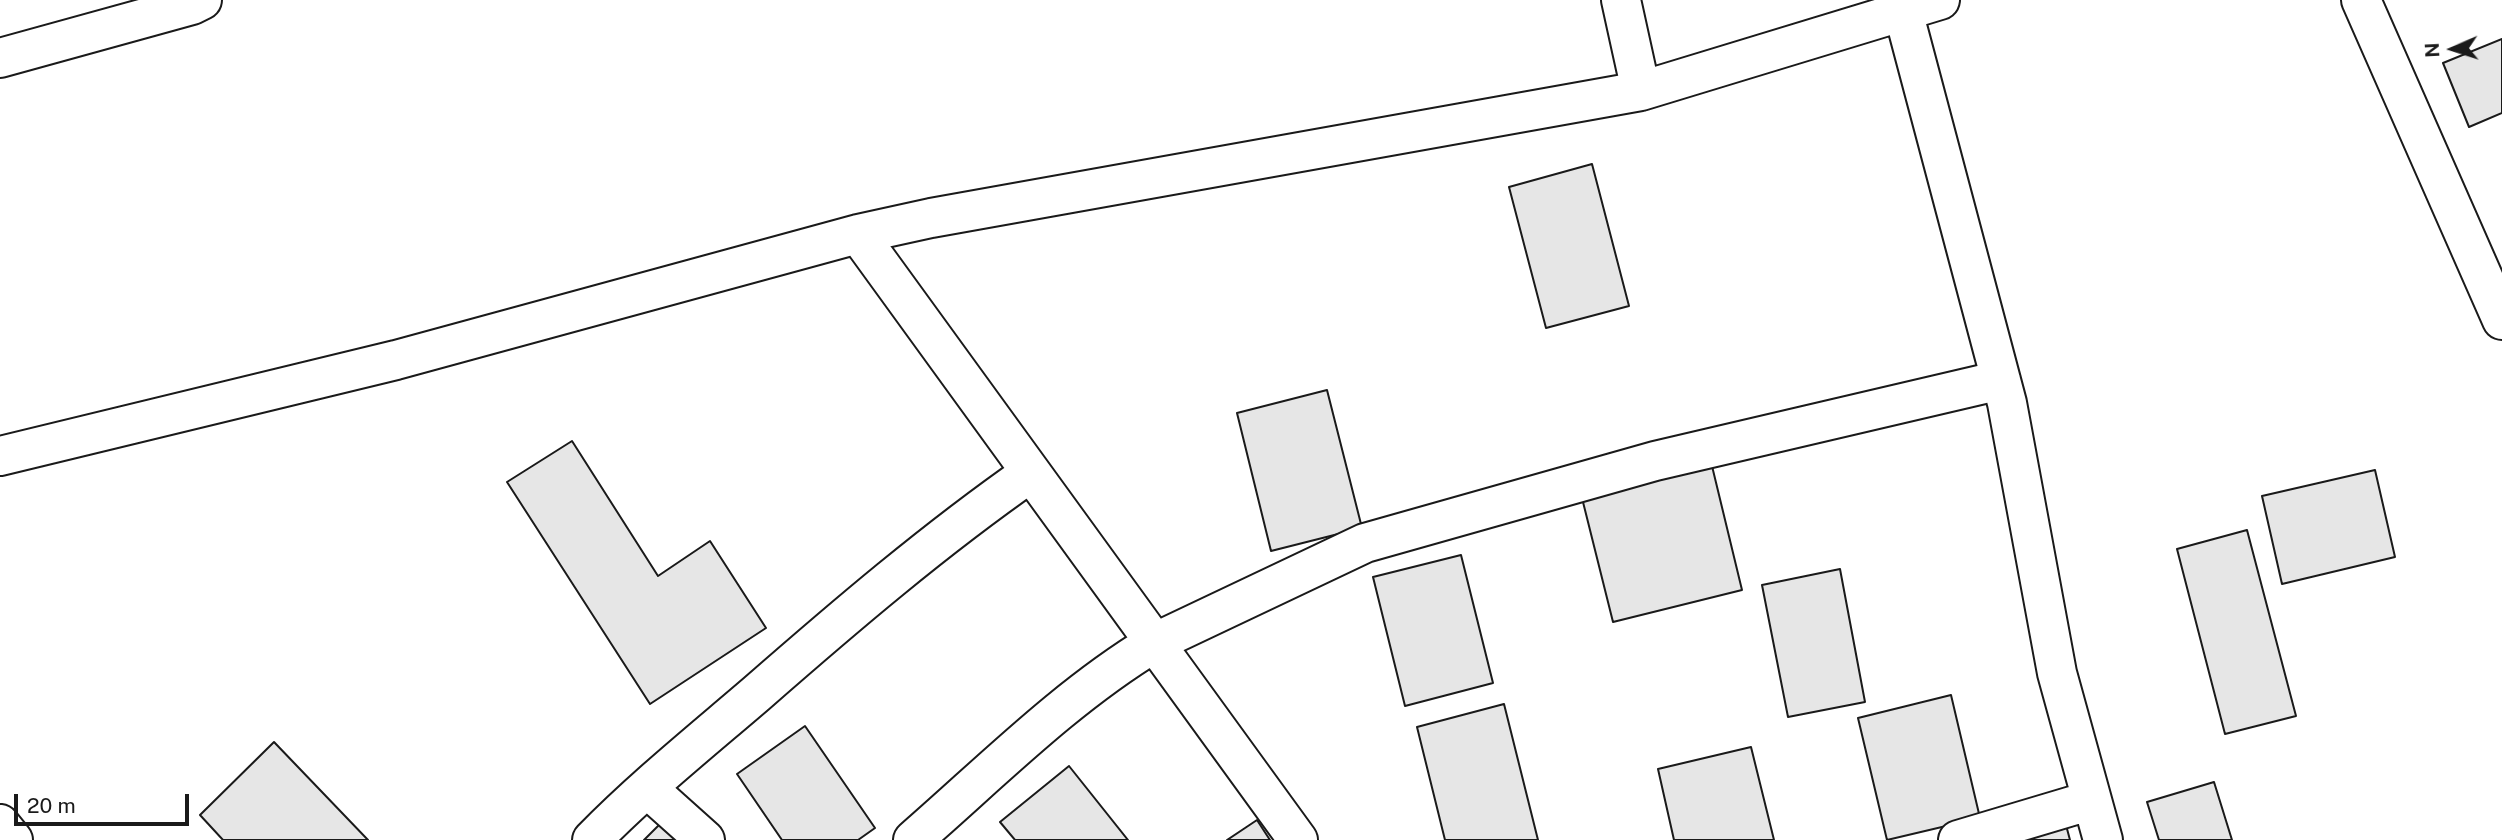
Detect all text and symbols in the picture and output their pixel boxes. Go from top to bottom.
north arrow [2418,14,2488,84]
text: N [2421,42,2443,58]
scale bar [18,780,192,824]
text: 20 m [27,793,76,818]

